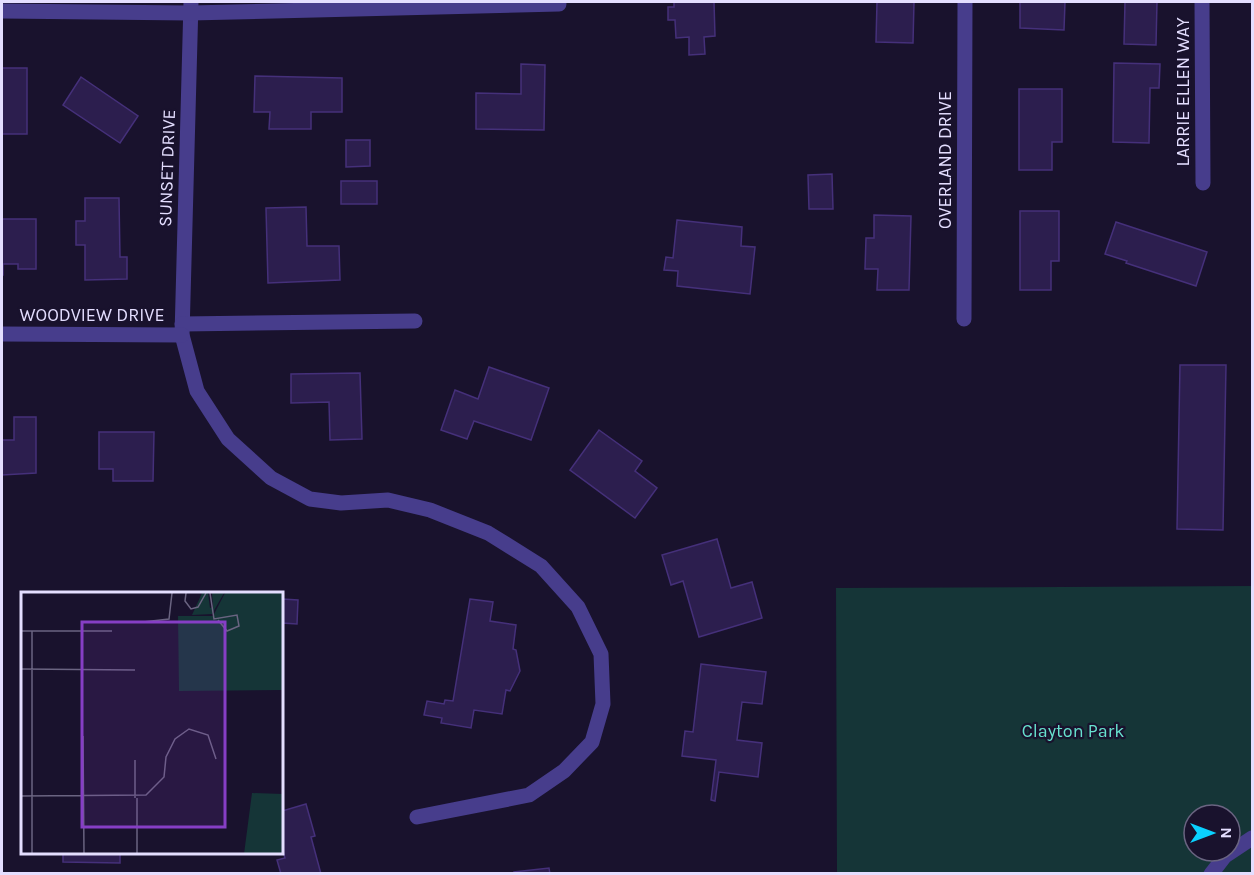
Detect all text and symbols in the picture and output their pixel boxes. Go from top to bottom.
street label: LARRIE ELLEN WAY [1172,17,1194,167]
street label: OVERLAND DRIVE [934,91,956,229]
street label: SUNSET DRIVE [154,109,180,227]
street label: WOODVIEW DRIVE [19,304,165,326]
inset map [21,592,284,854]
park label: Clayton Park [1022,720,1124,742]
north arrow [1182,803,1242,863]
text: N [1217,827,1236,839]

